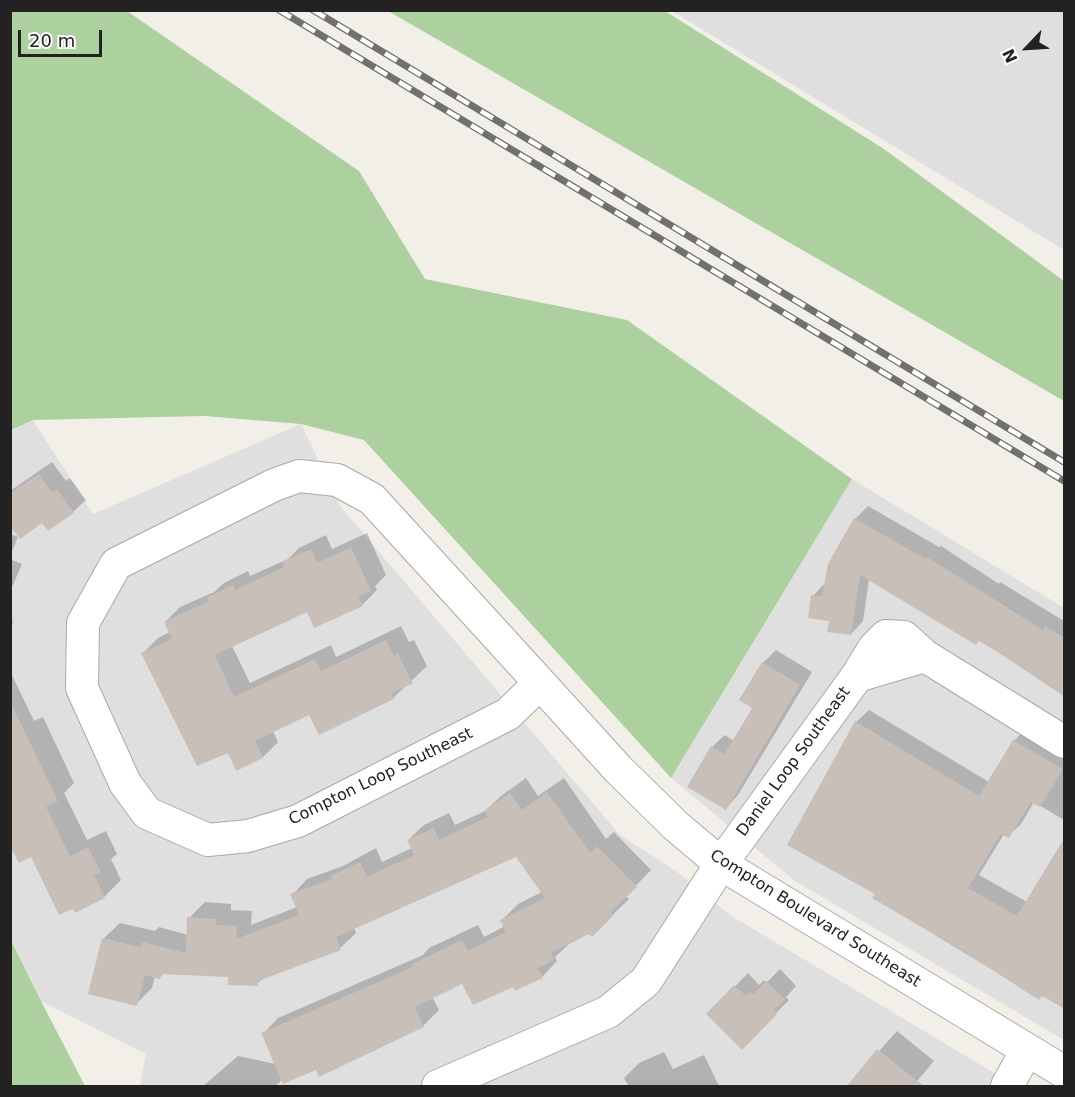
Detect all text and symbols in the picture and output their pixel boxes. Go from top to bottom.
scale bar [21,18,105,56]
north arrow [997,18,1057,78]
text: 20 m [29,30,75,51]
text: N [999,46,1022,66]
street label: Daniel Loop Southeast [733,683,855,841]
street label: Compton Loop Southeast [286,724,476,830]
street label: Compton Boulevard Southeast [706,846,924,992]

